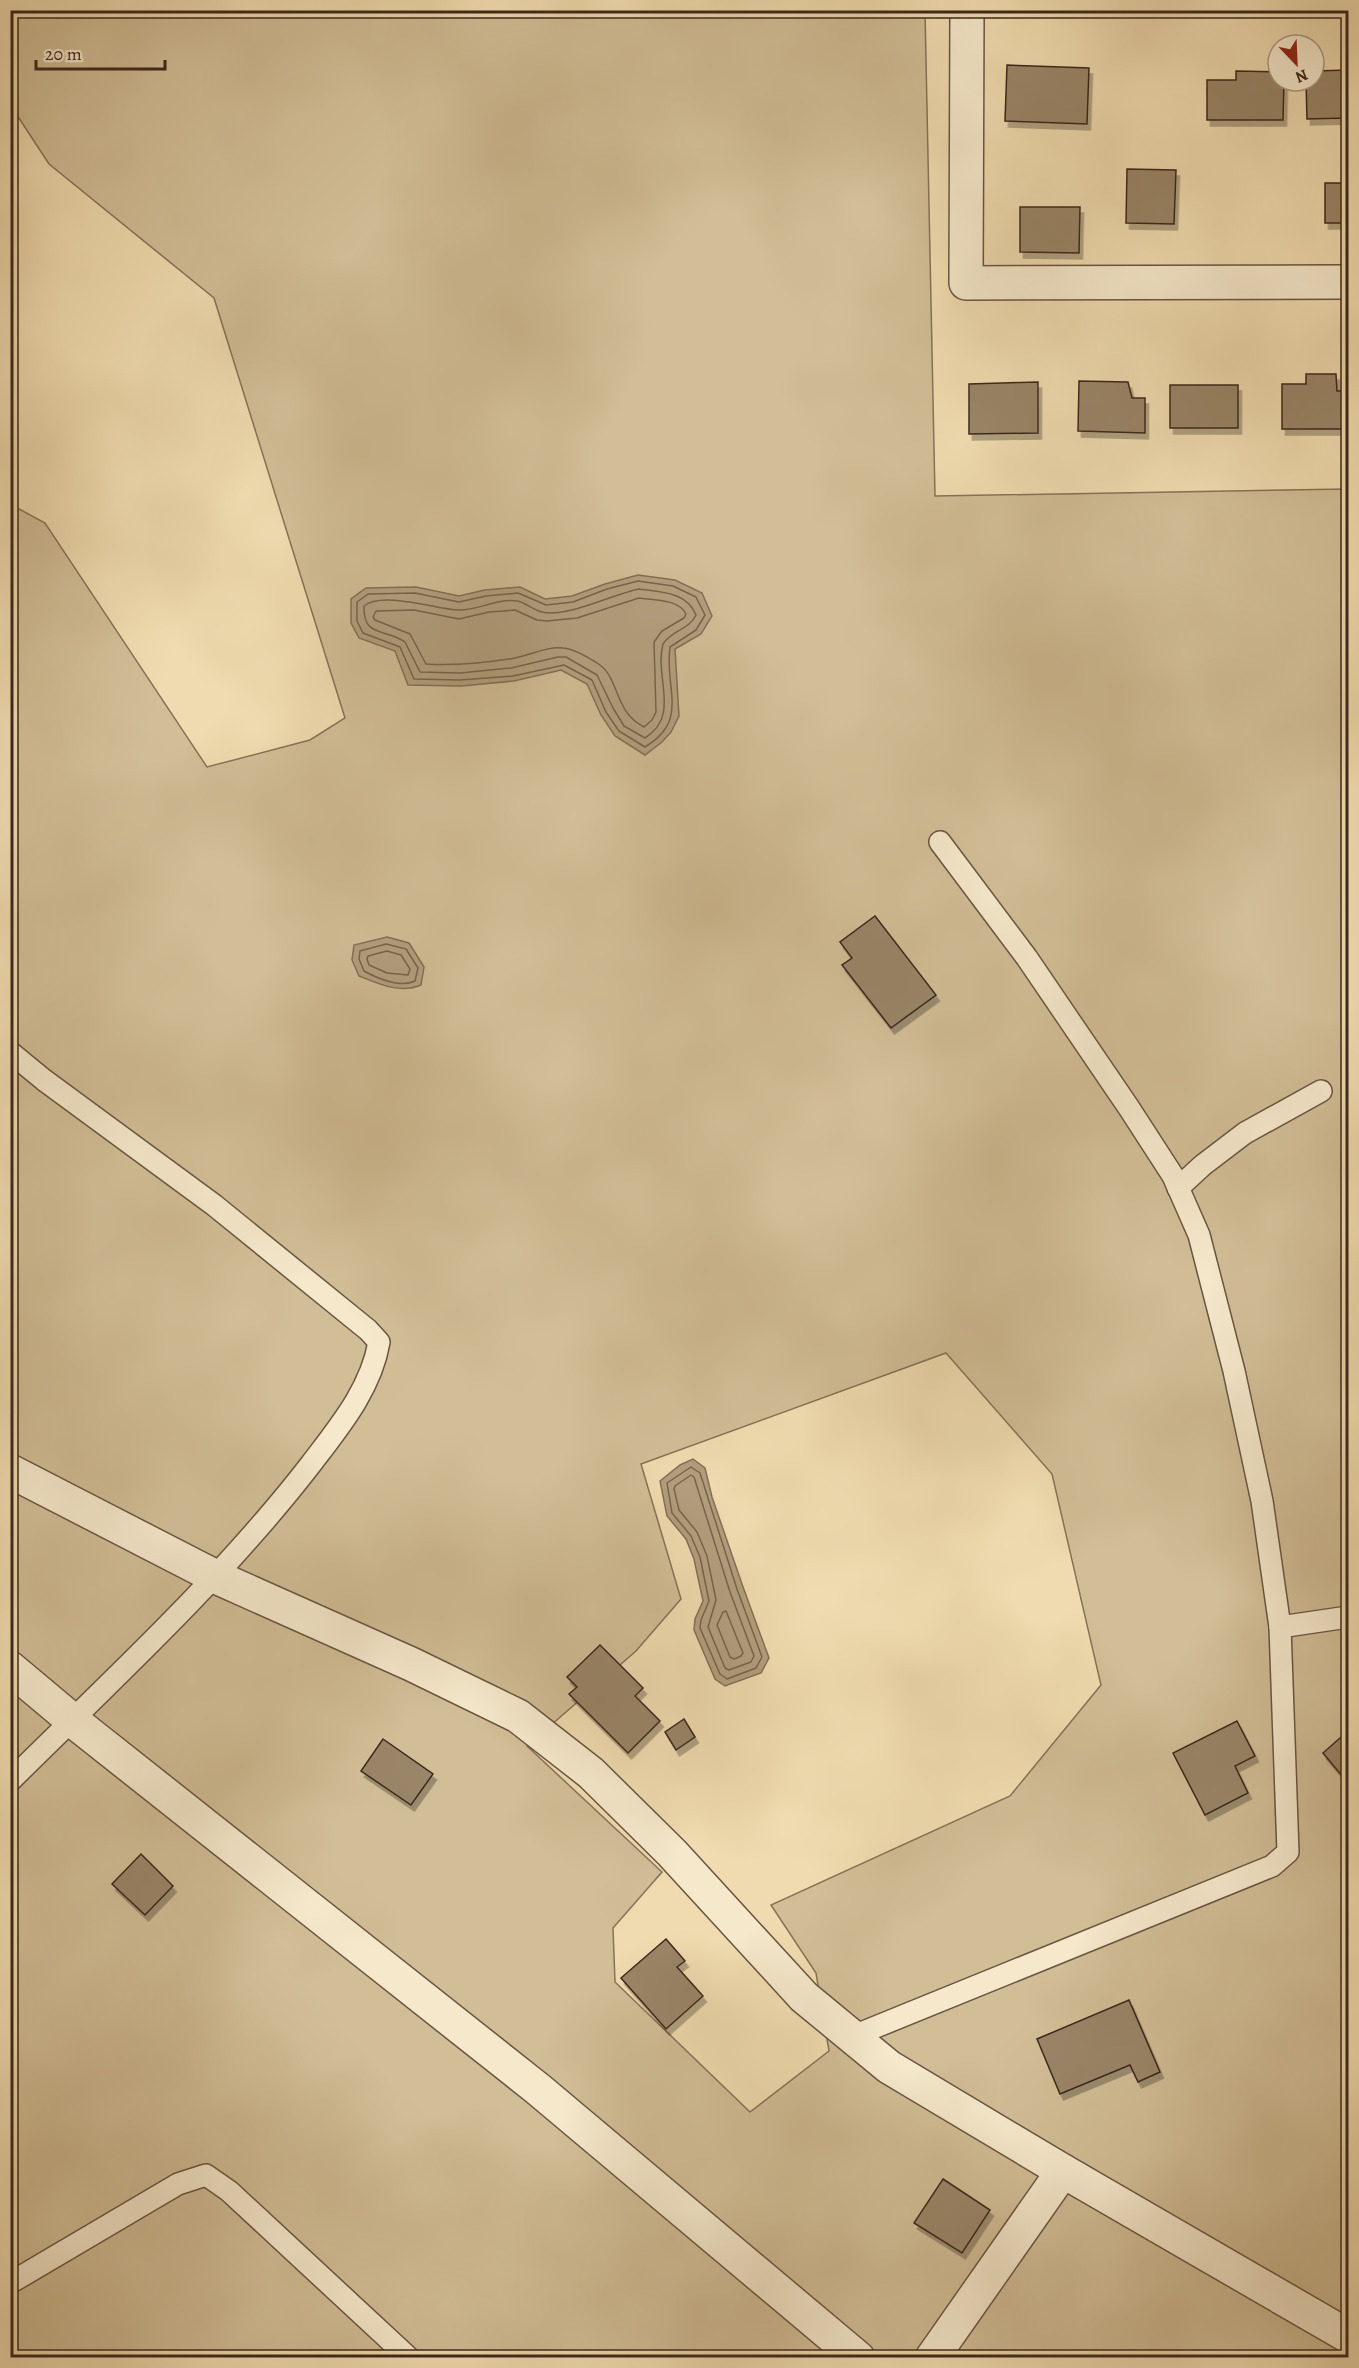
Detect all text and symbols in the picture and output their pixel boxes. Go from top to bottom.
scale bar [36,33,165,71]
north arrow [1266,33,1326,93]
text: 20 m [45,42,82,66]
text: N [1291,63,1311,88]

